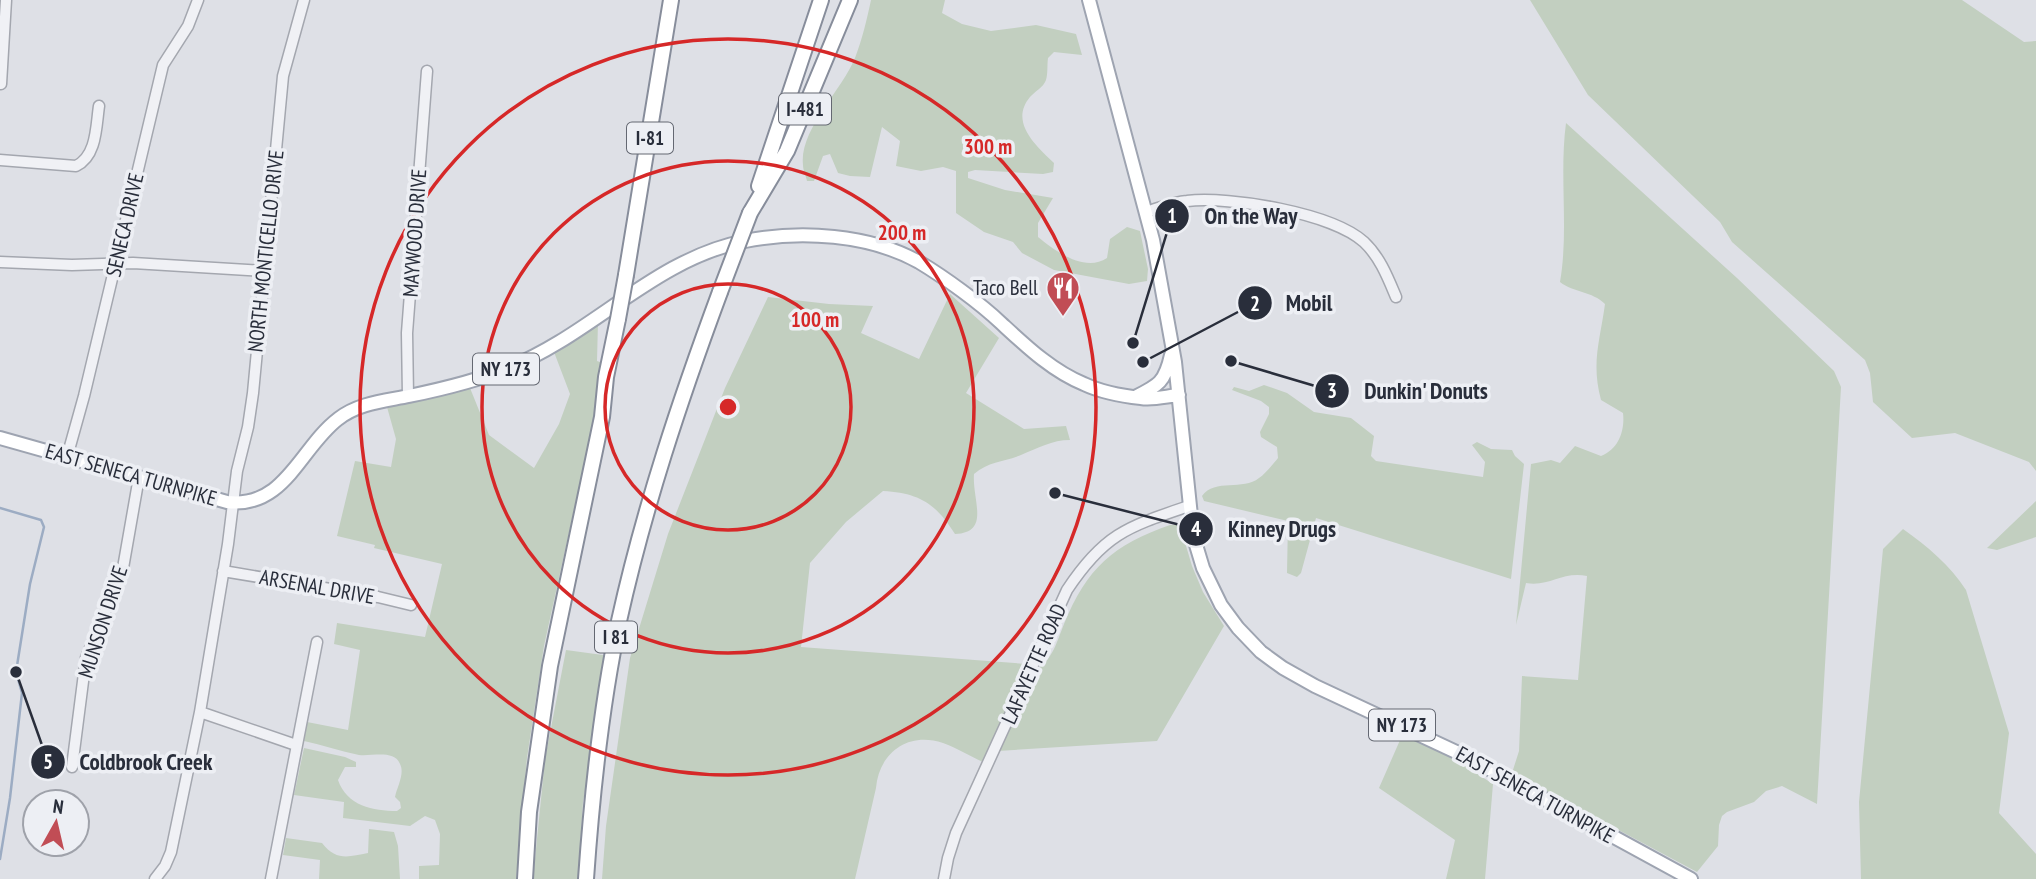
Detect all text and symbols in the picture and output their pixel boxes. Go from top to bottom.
road number: I-481 [779,94,831,124]
road number: I-81 [627,122,673,154]
text: 300 m [964,133,1012,160]
street label: NORTH MONTICELLO DRIVE [241,149,290,353]
street label: MAYWOOD DRIVE [397,168,432,298]
street label: SENECA DRIVE [99,170,150,279]
callout: On the Way [1155,194,1311,238]
text: On the Way [1204,201,1298,230]
text: 1 [1167,202,1177,229]
text: 200 m [878,219,926,246]
restaurant icon: Taco Bell [1044,269,1082,318]
place label: Taco Bell [973,274,1038,301]
callout: Mobil [1237,281,1347,325]
text: Mobil [1286,288,1333,317]
text: 2 [1250,290,1260,317]
text: 100 m [791,306,839,333]
road number: NY 173 [473,354,539,384]
callout: Dunkin' Donuts [1314,369,1502,413]
text: Dunkin' Donuts [1364,376,1488,405]
text: 3 [1327,377,1337,404]
centre of rings [716,395,740,419]
street label: EAST SENECA TURNPIKE [42,437,220,512]
callout: Kinney Drugs [1179,507,1351,551]
text: Kinney Drugs [1228,514,1336,543]
text: 4 [1191,515,1201,542]
street label: MUNSON DRIVE [72,562,133,681]
street label: ARSENAL DRIVE [257,563,377,610]
street label: LAFAYETTE ROAD [995,599,1072,728]
road number: I 81 [595,622,637,652]
road number: NY 173 [1369,710,1435,740]
callout: Coldbrook Creek [30,740,227,784]
street label: EAST SENECA TURNPIKE [1451,740,1619,849]
text: Coldbrook Creek [80,747,213,776]
text: 5 [43,748,53,775]
north arrow [21,788,91,858]
text: N [52,794,65,819]

